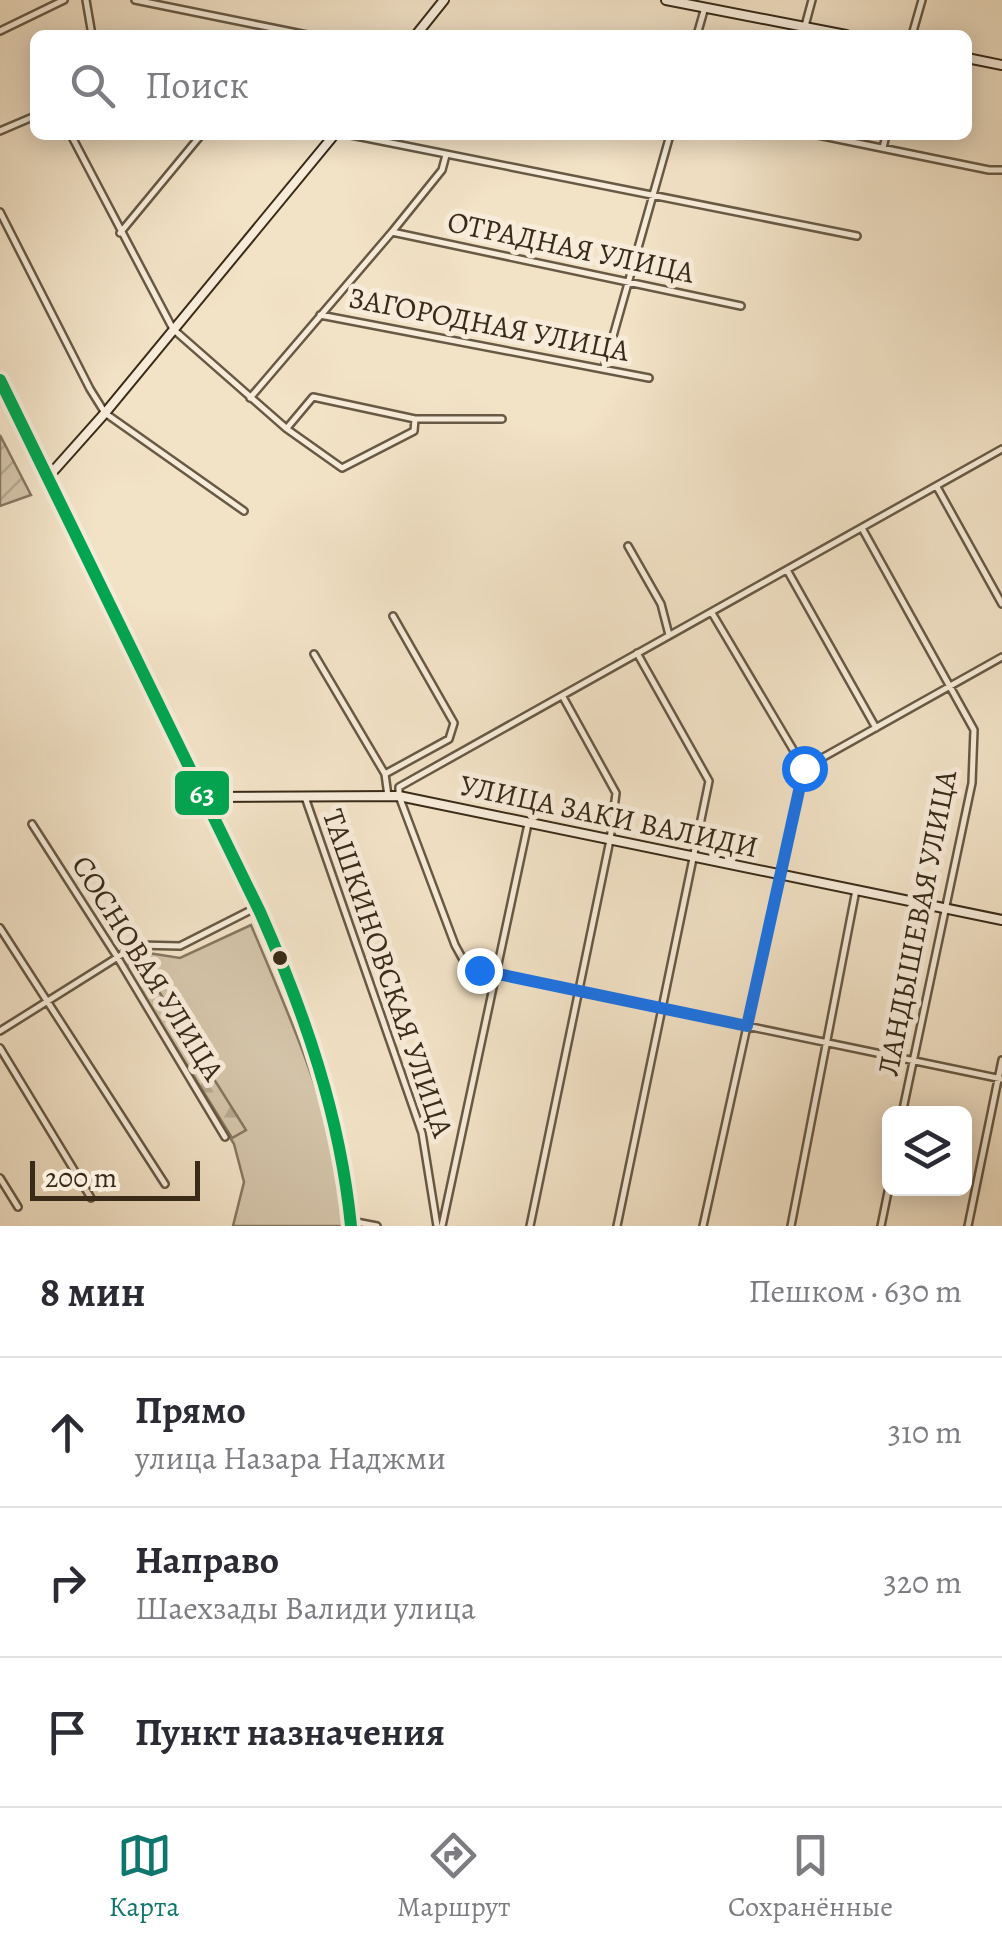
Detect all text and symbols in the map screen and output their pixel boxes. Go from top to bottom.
search box [30,30,972,140]
icon: search [65,58,120,113]
text: Поиск [145,59,249,111]
street label: ОТРАДНАЯ УЛИЦА [444,201,698,293]
street label: ЗАГОРОДНАЯ УЛИЦА [345,277,633,371]
route start [782,746,828,792]
street label: УЛИЦА ЗАКИ ВАЛИДИ [456,765,762,867]
street label: ЛАНДЫШЕВАЯ УЛИЦА [868,766,966,1079]
line badge: 63 [173,769,231,817]
text: 63 [189,775,215,813]
street label: ТАШКИНОВСКАЯ УЛИЦА [313,804,463,1143]
street label: СОСНОВАЯ УЛИЦА [63,848,234,1088]
unlabelled marker [270,948,290,968]
route end [457,948,503,994]
map controls [882,1106,972,1196]
button: layers [882,1106,972,1196]
scale bar [30,1156,200,1200]
text: 200 m [45,1159,117,1197]
text: 8 мин [40,1263,146,1320]
text: Пешком · 630 m [748,1269,962,1313]
text: Прямо [135,1384,246,1436]
icon: ahead [40,1405,95,1460]
text: 310 m [888,1410,962,1454]
text: улица Назара Наджми [135,1436,446,1480]
text: Направо [135,1534,279,1586]
icon: right [40,1555,95,1610]
text: 320 m [883,1560,962,1604]
text: Шаехзады Валиди улица [135,1586,476,1630]
icon: arrive [40,1705,95,1760]
text: Пункт назначения [135,1706,445,1758]
tab: Карта [109,1828,179,1926]
tab: Маршрут [397,1828,510,1926]
tab: Сохранённые [728,1828,893,1926]

